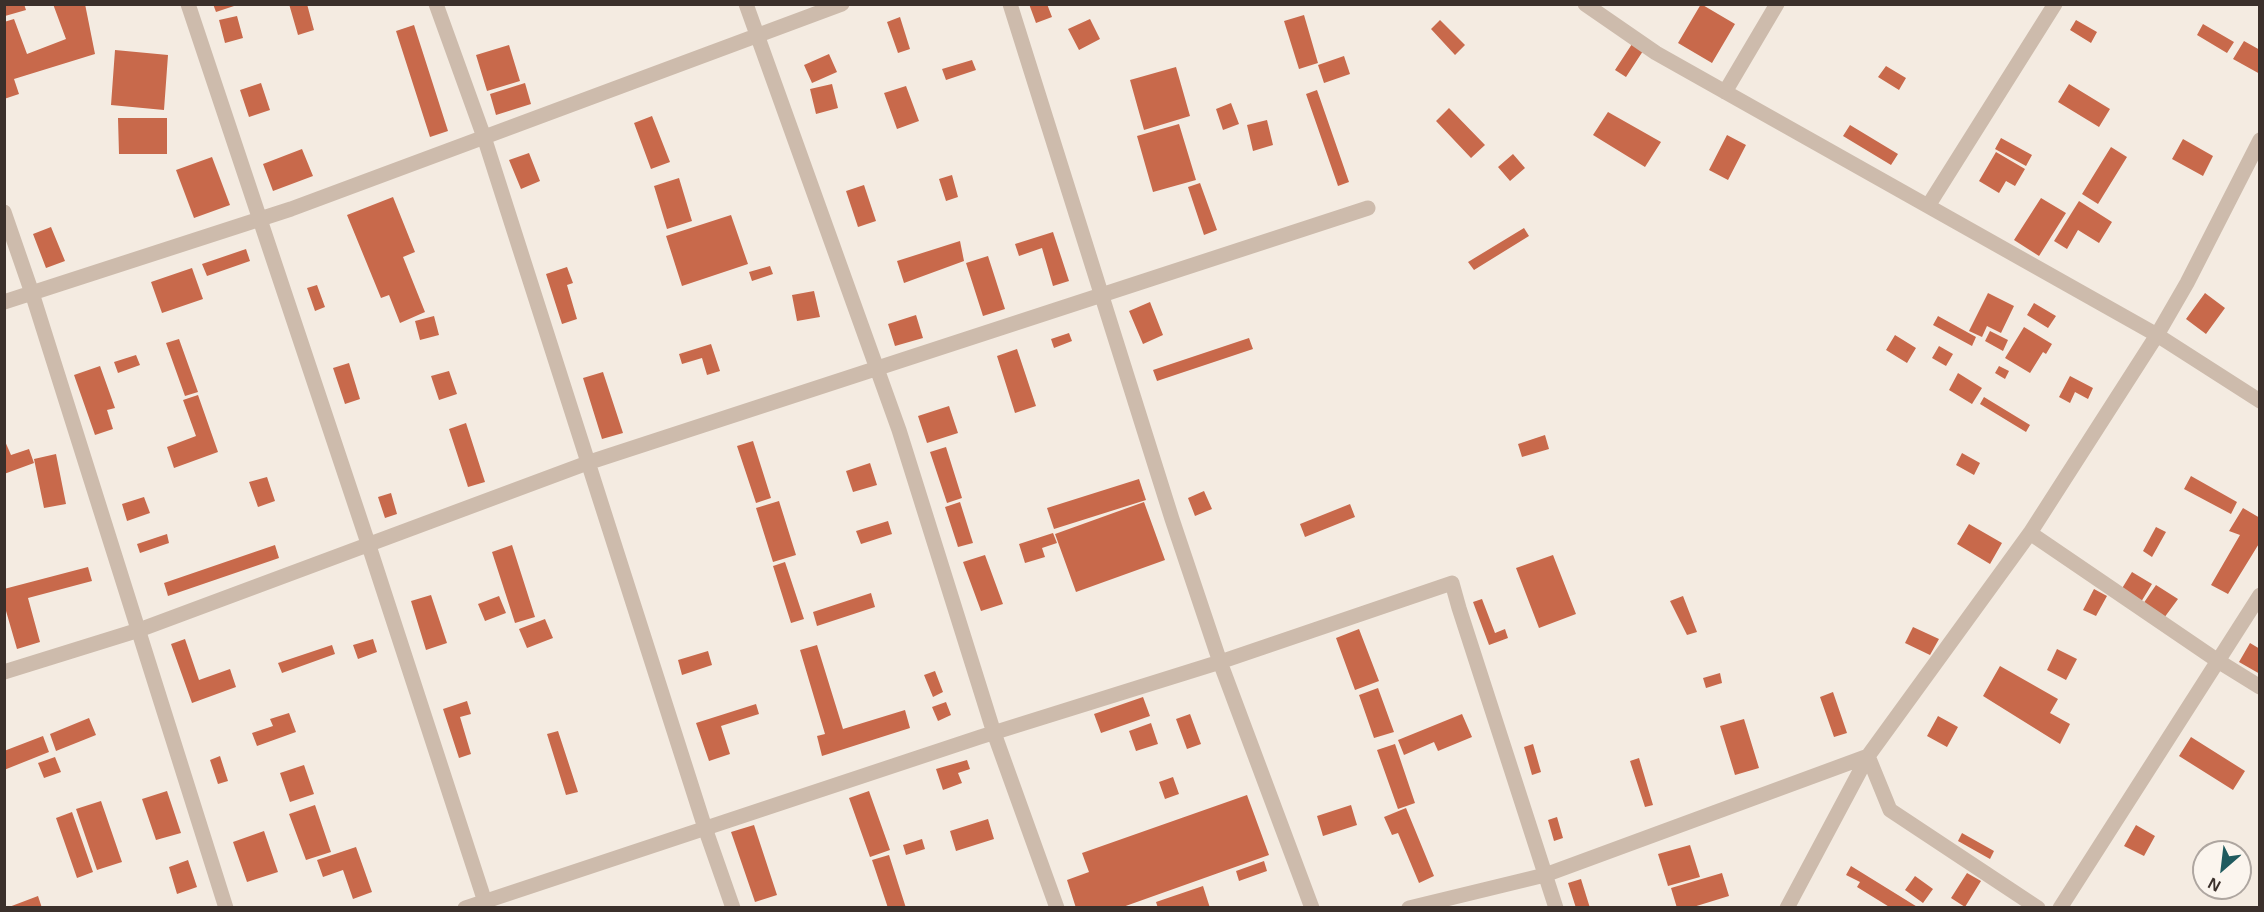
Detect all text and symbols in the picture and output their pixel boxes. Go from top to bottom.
north arrow [2192,840,2252,900]
text: N [2205,874,2223,895]

